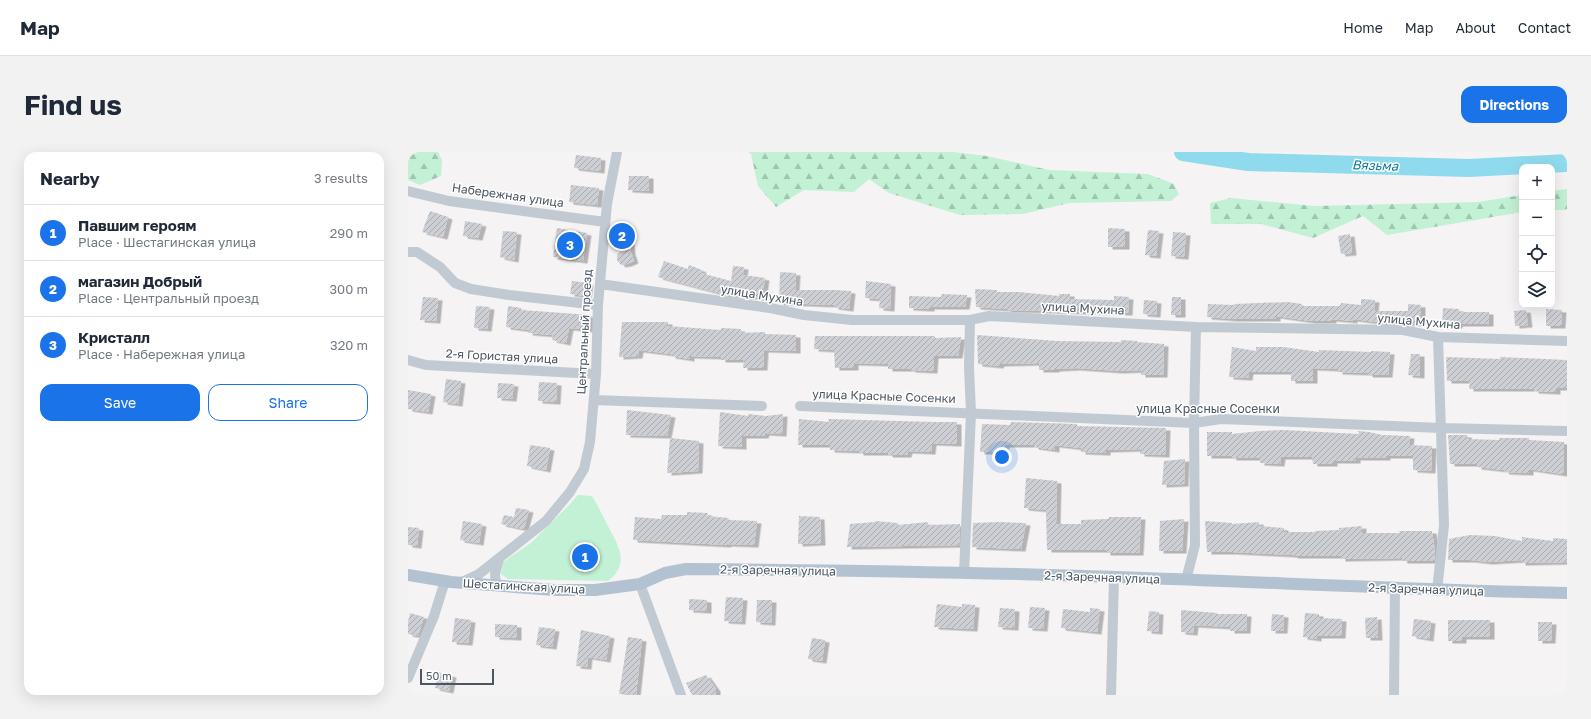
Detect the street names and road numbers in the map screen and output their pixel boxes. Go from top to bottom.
street label: Набережная улица [451,180,565,210]
street label: Центральный проезд [573,269,595,395]
street label: улица Мухина [720,281,804,309]
street label: улица Мухина [1041,298,1125,318]
street label: улица Мухина [1377,310,1461,332]
street label: 2-я Гористая улица [445,346,559,366]
street label: улица Красные Сосенки [812,386,956,406]
street label: улица Красные Сосенки [1136,401,1280,416]
street label: 2-я Заречная улица [720,561,836,579]
street label: 2-я Заречная улица [1044,567,1160,587]
street label: Шестагинская улица [462,575,586,597]
street label: 2-я Заречная улица [1368,579,1484,599]

